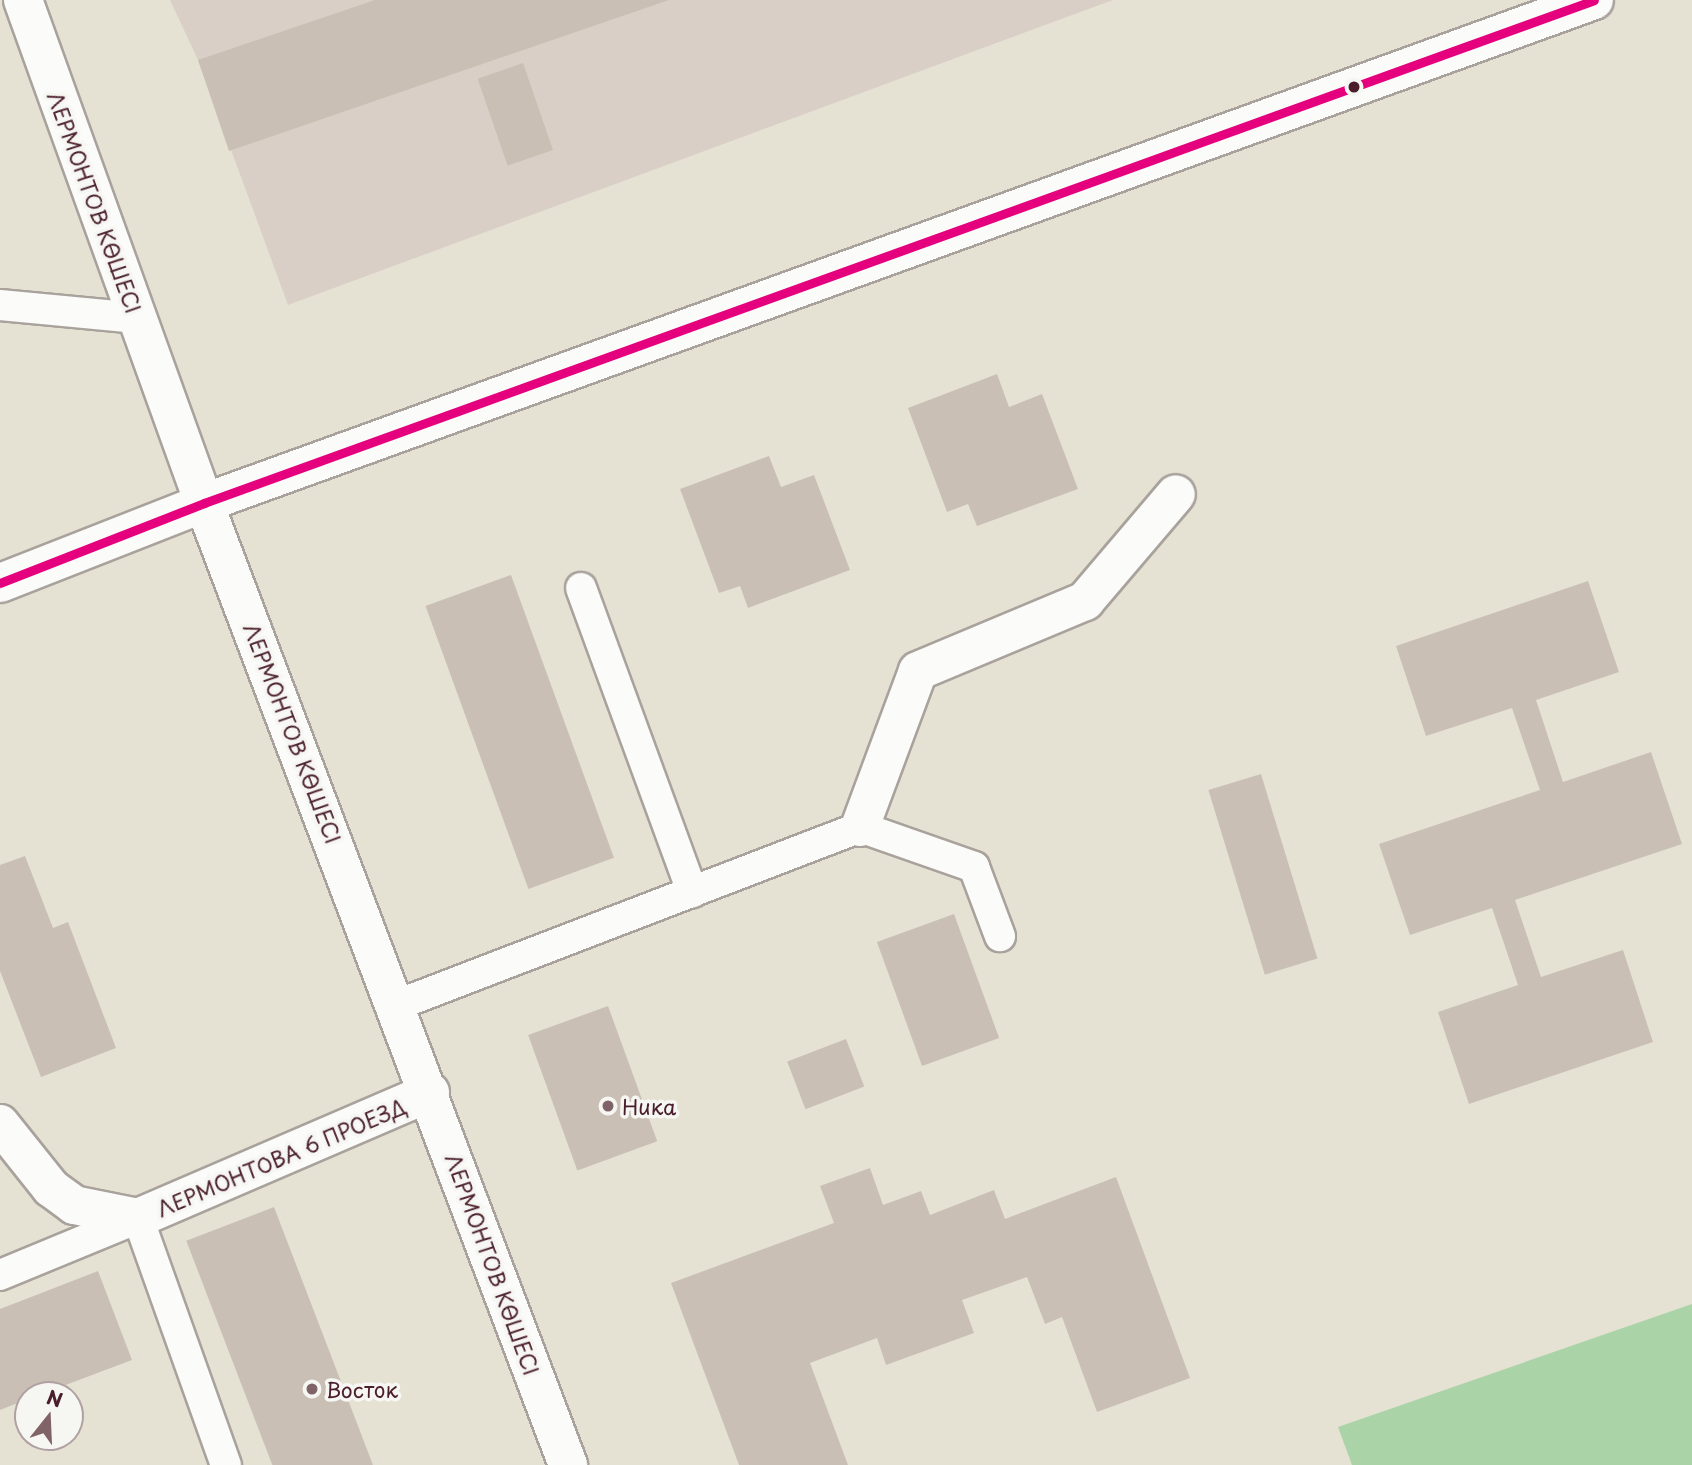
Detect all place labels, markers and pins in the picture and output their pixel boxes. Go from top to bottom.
unlabelled marker [1347,80,1361,94]
place label: Ника [622,1093,676,1119]
marker: Ника [600,1098,616,1114]
place label: Восток [326,1376,398,1402]
marker: Восток [304,1381,320,1397]

